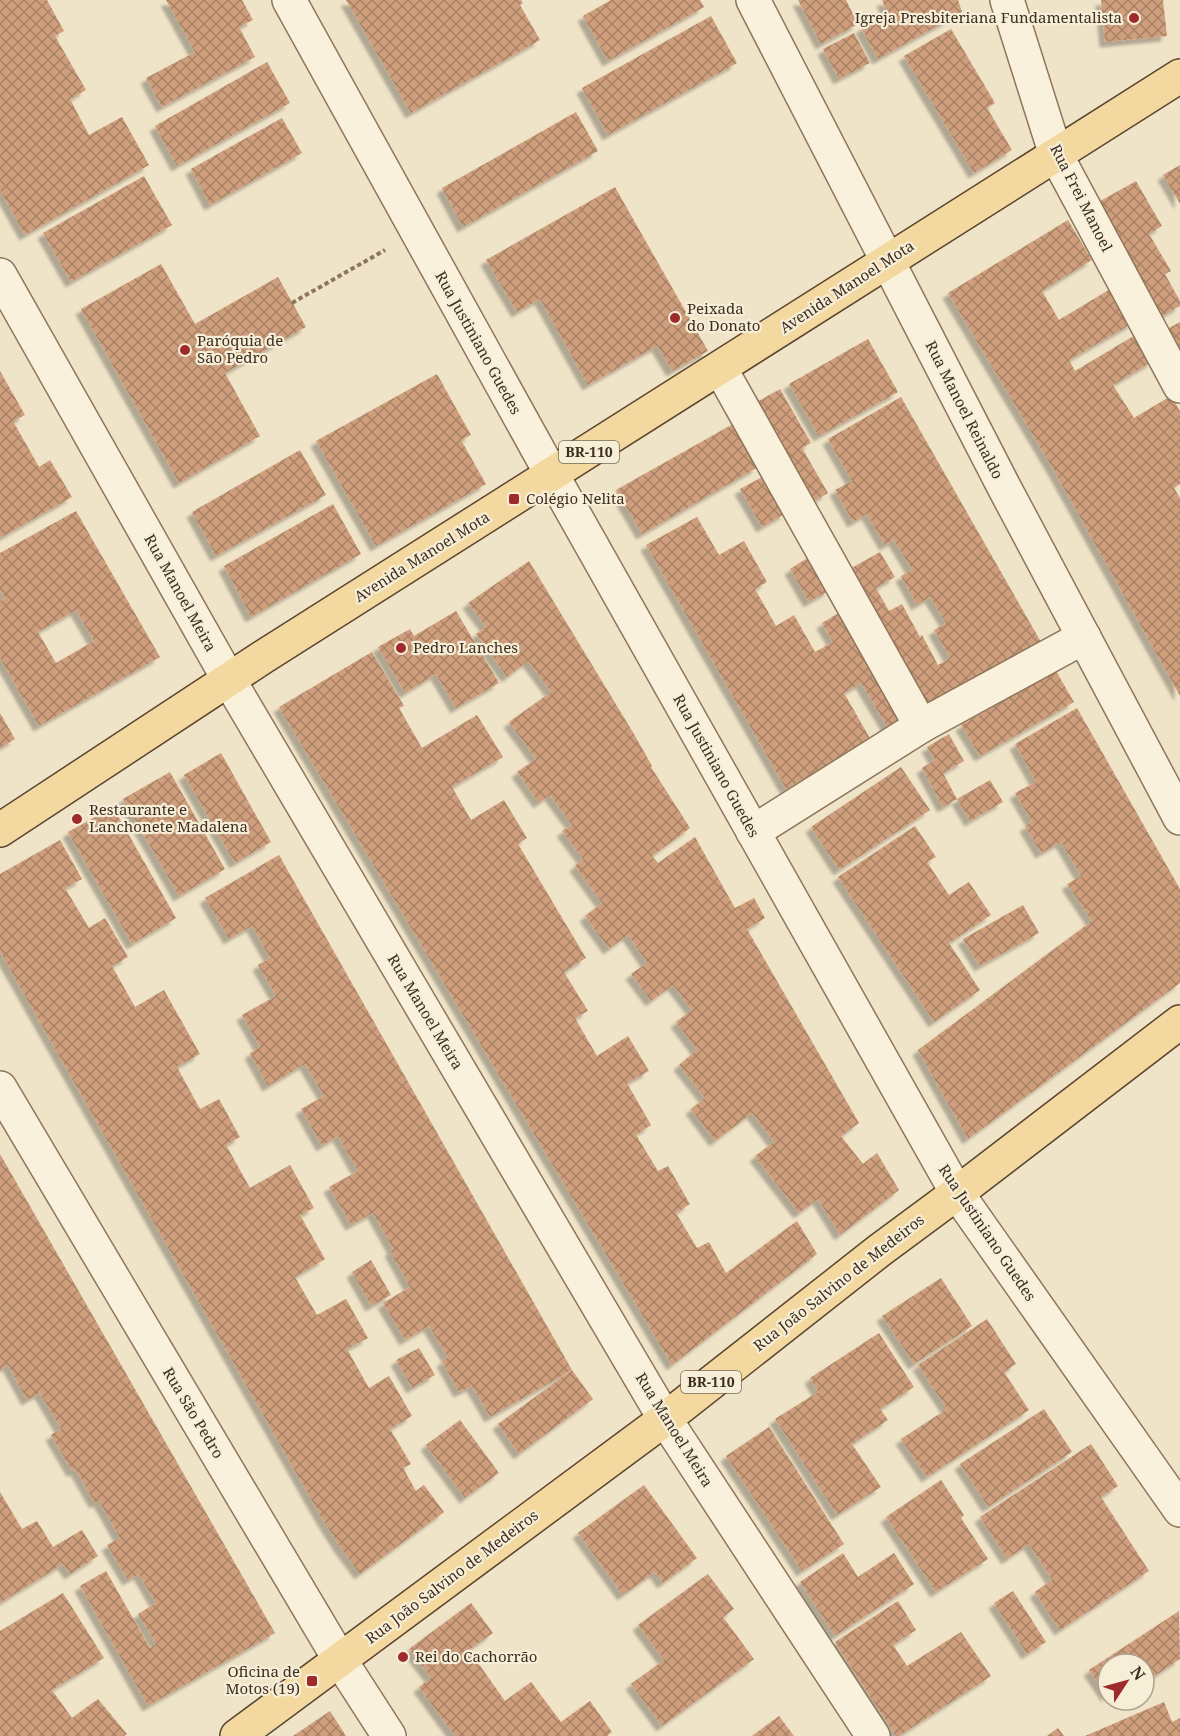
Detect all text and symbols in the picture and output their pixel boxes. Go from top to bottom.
place label: Igreja Presbiteriana Fundamentalista [855,7,1122,27]
marker: Igreja Presbiteriana Fundamentalista [1127,11,1141,25]
street label: Rua Frei Manoel [1046,140,1118,255]
street label: Avenida Manoel Mota [775,235,917,337]
street label: Rua Justiniano Guedes [431,267,527,418]
place label: Peixada do Donato [687,298,760,335]
marker: Peixada do Donato [668,311,682,325]
place label: Paróquia de São Pedro [197,330,283,367]
street label: Rua Manoel Reinaldo [921,337,1008,482]
marker: Paróquia de São Pedro [178,343,192,357]
road number: BR-110 [559,441,619,463]
place label: Colégio Nelita [526,488,625,508]
marker: Colégio Nelita [507,492,521,506]
street label: Avenida Manoel Mota [350,506,493,606]
street label: Rua Manoel Meira [140,530,221,655]
place label: Pedro Lanches [413,637,518,657]
marker: Pedro Lanches [394,641,408,655]
street label: Rua Justiniano Guedes [669,690,765,841]
place label: Restaurante e Lanchonete Madalena [89,799,248,836]
marker: Restaurante e Lanchonete Madalena [70,812,84,826]
street label: Rua Manoel Meira [383,950,468,1073]
street label: Rua Justiniano Guedes [935,1160,1041,1305]
street label: Rua João Salvino de Medeiros [749,1209,928,1355]
street label: Rua São Pedro [159,1363,229,1462]
street label: Rua Manoel Meira [632,1369,718,1490]
road number: BR-110 [681,1371,741,1393]
street label: Rua João Salvino de Medeiros [361,1504,542,1648]
place label: Rei do Cachorrão [415,1646,537,1666]
marker: Rei do Cachorrão [396,1650,410,1664]
north arrow [1096,1652,1156,1712]
place label: Oficina de Motos (19) [226,1661,300,1698]
text: N [1126,1662,1151,1685]
marker: Oficina de Motos (19) [305,1674,319,1688]

